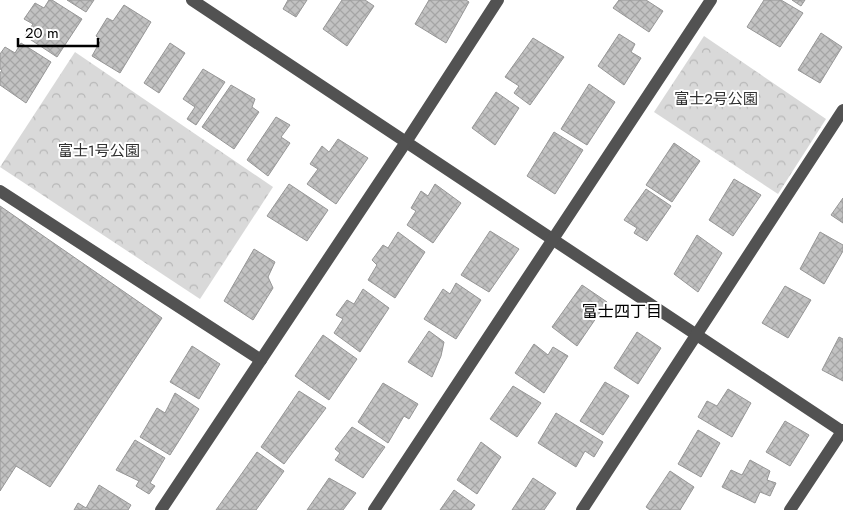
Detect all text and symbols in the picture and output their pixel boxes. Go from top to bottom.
scale bar [18,15,98,47]
text: 20 m [25,22,59,44]
park label: 富士2号公園 [674,88,758,110]
park label: 富士1号公園 [58,140,140,162]
district label: 富士四丁目 [582,300,662,323]

